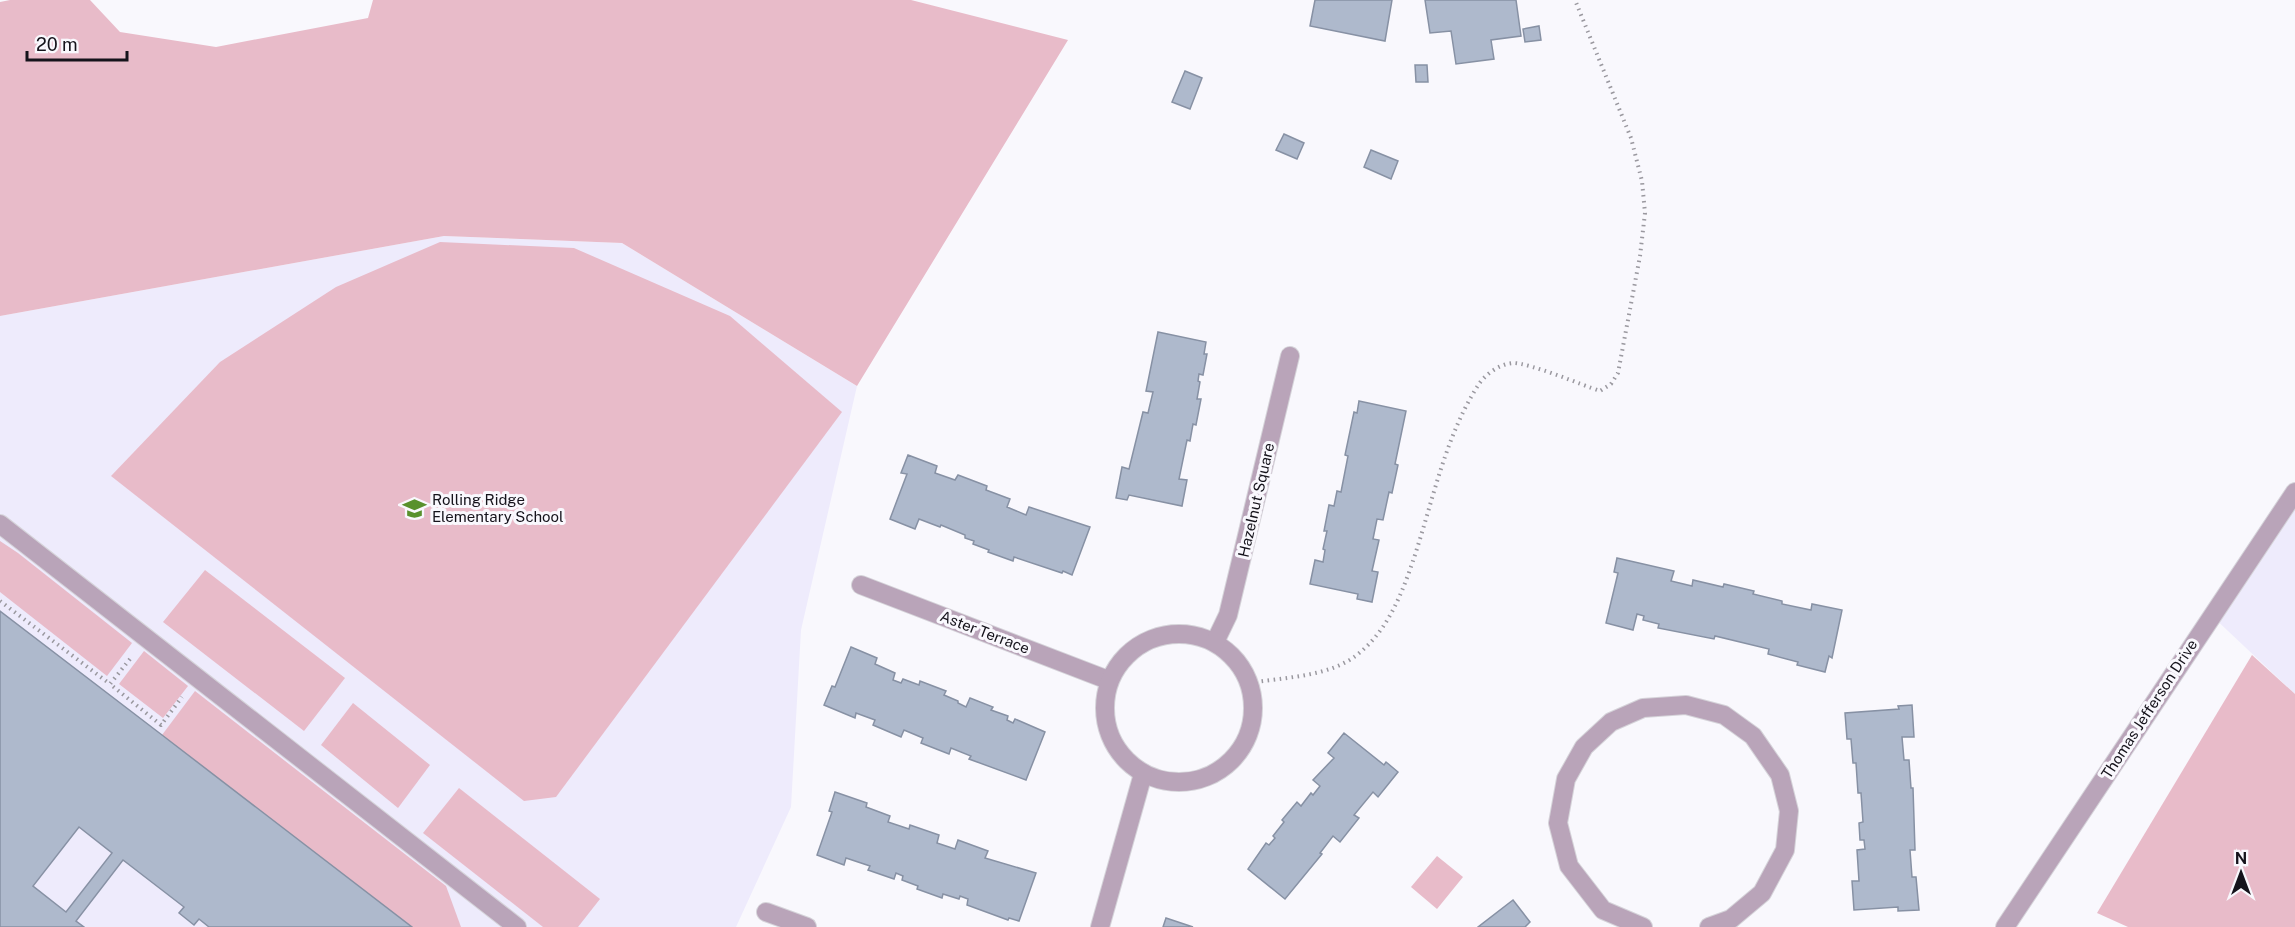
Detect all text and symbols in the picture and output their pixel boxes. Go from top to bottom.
scale bar [27,24,128,62]
text: 20 m [36,34,78,55]
street label: Hazelnut Square [1235,441,1277,559]
place label: Rolling Ridge Elementary School [432,491,564,525]
school or university icon: Rolling Ridge Elementary School [401,495,427,521]
street label: Aster Terrace [938,607,1032,657]
street label: Thomas Jefferson Drive [2098,636,2200,782]
north arrow [2211,843,2271,903]
text: N [2235,849,2247,868]

